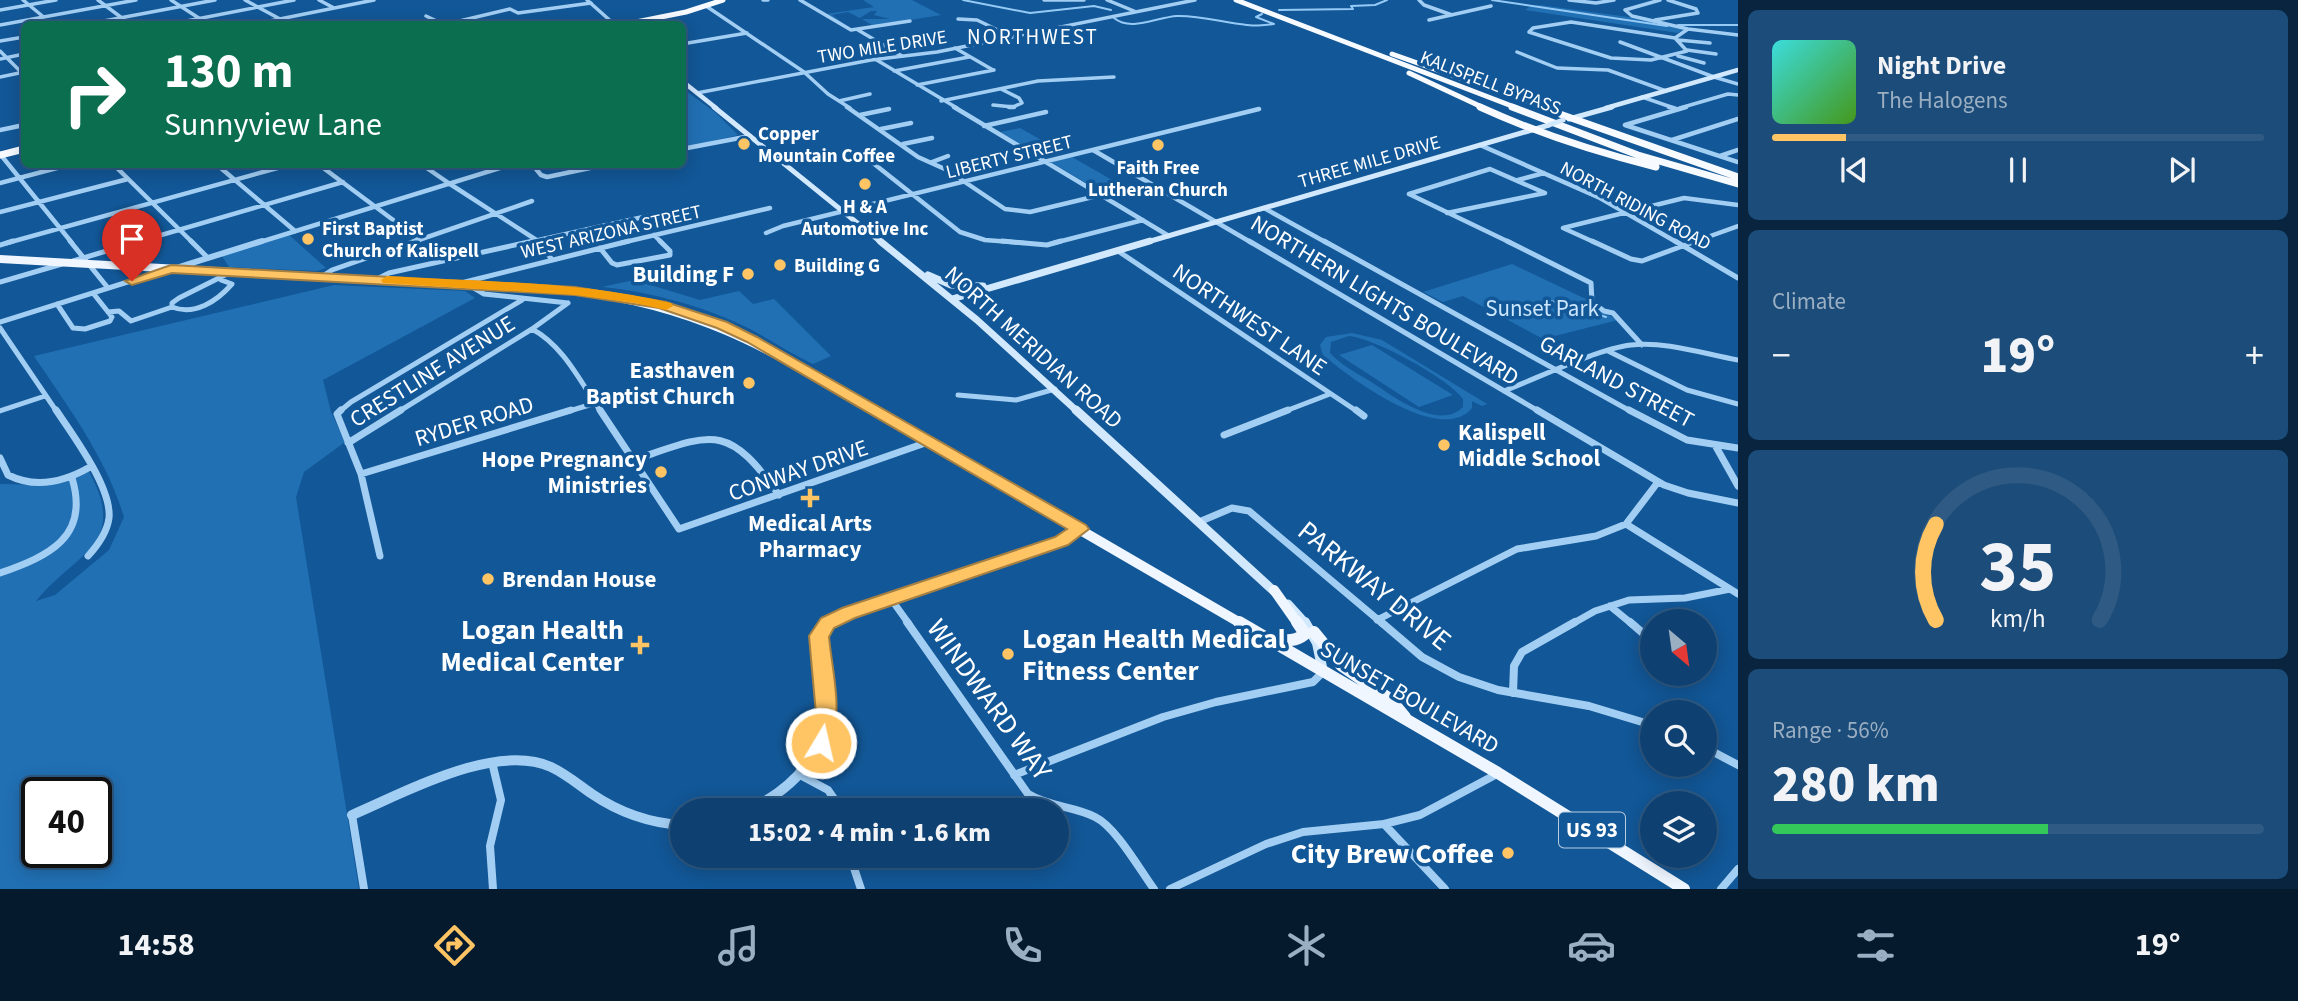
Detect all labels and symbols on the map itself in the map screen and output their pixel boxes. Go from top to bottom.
district label: NORTHWEST [967,22,1099,52]
street label: TWO MILE DRIVE [816,24,949,71]
street label: KALISPELL BYPASS [1416,44,1565,123]
place label: Copper Mountain Coffee [758,121,895,170]
street label: LIBERTY STREET [943,129,1076,186]
street label: THREE MILE DRIVE [1295,129,1443,196]
marker: Copper Mountain Coffee [736,136,752,152]
marker: Faith Free Lutheran Church [1150,137,1166,153]
place label: Faith Free Lutheran Church [1088,155,1228,204]
street label: NORTH RIDING ROAD [1555,155,1716,258]
marker: H & A Automotive Inc [857,176,873,192]
place label: H & A Automotive Inc [801,194,929,243]
street label: WEST ARIZONA STREET [518,199,704,266]
street label: NORTHERN LIGHTS BOULEVARD [1244,207,1525,394]
pin [102,209,162,281]
place label: First Baptist Church of Kalispell [322,216,479,265]
marker: First Baptist Church of Kalispell [300,231,316,247]
place label: Building G [794,253,880,280]
street label: NORTHWEST LANE [1166,255,1334,383]
marker: Building G [772,257,788,273]
place label: Building F [632,258,734,291]
street label: NORTH MERIDIAN ROAD [937,258,1130,437]
marker: Building F [740,266,756,282]
park label: Sunset Park [1485,292,1599,325]
street label: CRESTLINE AVENUE [343,307,521,436]
street label: GARLAND STREET [1534,327,1700,436]
place label: Easthaven Baptist Church [586,354,735,413]
marker: Easthaven Baptist Church [741,375,757,391]
street label: RYDER ROAD [411,388,538,455]
place label: Kalispell Middle School [1458,416,1601,475]
street label: CONWAY DRIVE [724,431,872,510]
marker: Kalispell Middle School [1436,437,1452,453]
place label: Hope Pregnancy Ministries [481,443,647,502]
marker: Hope Pregnancy Ministries [653,464,669,480]
marker: Medical Arts Pharmacy [802,490,818,506]
place label: Medical Arts Pharmacy [748,507,872,566]
street label: PARKWAY DRIVE [1289,511,1460,660]
place label: Brendan House [502,563,656,596]
marker: Brendan House [480,571,496,587]
north arrow [1640,609,1717,686]
place label: Logan Health Medical Center [441,610,625,682]
street label: WINDWARD WAY [917,611,1062,789]
place label: Logan Health Medical Fitness Center [1022,619,1286,691]
street label: SUNSET BOULEVARD [1314,633,1505,762]
marker: Logan Health Medical Center [630,635,650,655]
marker: Logan Health Medical Fitness Center [1000,646,1016,662]
position arrow [784,706,858,780]
speed limit sign: 40 [21,777,112,868]
road number: US 93 [1559,812,1625,848]
place label: City Brew Coffee [1291,834,1494,874]
marker: City Brew Coffee [1500,845,1516,861]

